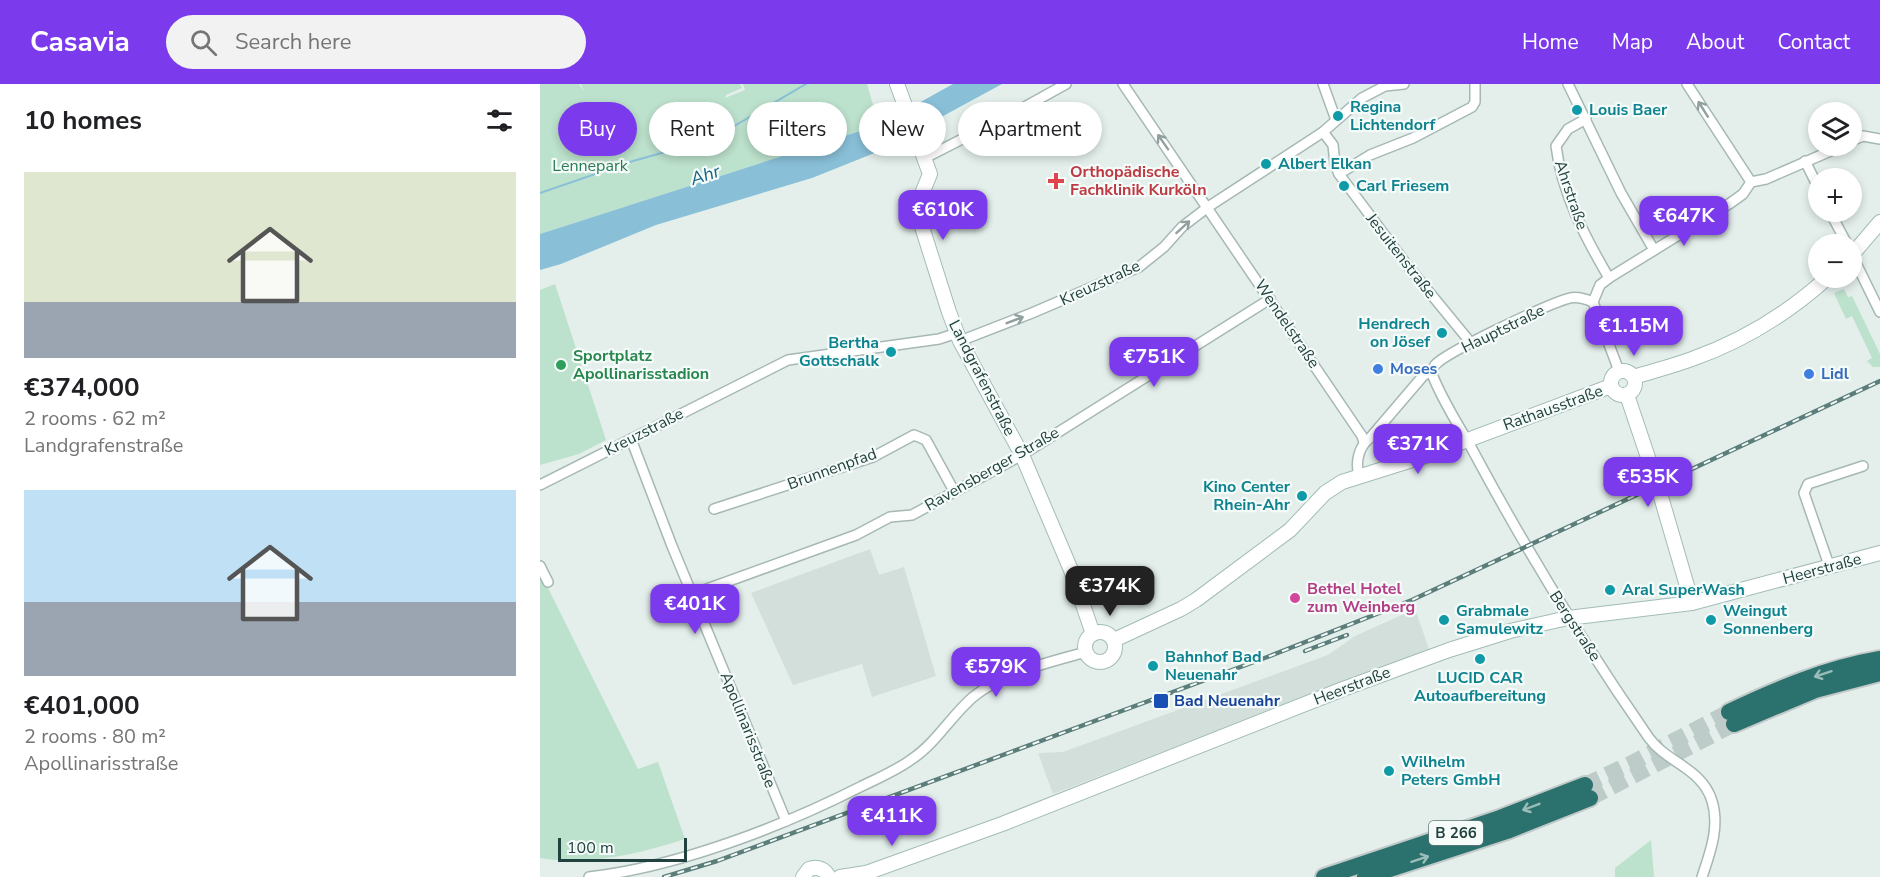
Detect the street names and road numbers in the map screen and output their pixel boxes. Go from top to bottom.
street label: Ahrstraße [1549,157,1593,233]
street label: Jesuitenstraße [1360,208,1441,303]
street label: Kreuzstraße [1056,255,1144,311]
street label: Wendelstraße [1249,275,1325,373]
street label: Hauptstraße [1458,299,1548,359]
street label: Landgrafenstraße [943,316,1021,440]
street label: Rathausstraße [1500,380,1606,436]
street label: Kreuzstraße [601,403,687,461]
street label: Ravensberger Straße [921,422,1063,516]
street label: Brunnenpfad [784,443,880,495]
street label: Heerstraße [1780,548,1864,590]
street label: Bergstraße [1544,586,1606,666]
street label: Heerstraße [1310,661,1394,711]
street label: Apollinarisstraße [715,669,781,791]
road number: B 266 [1429,821,1483,845]

